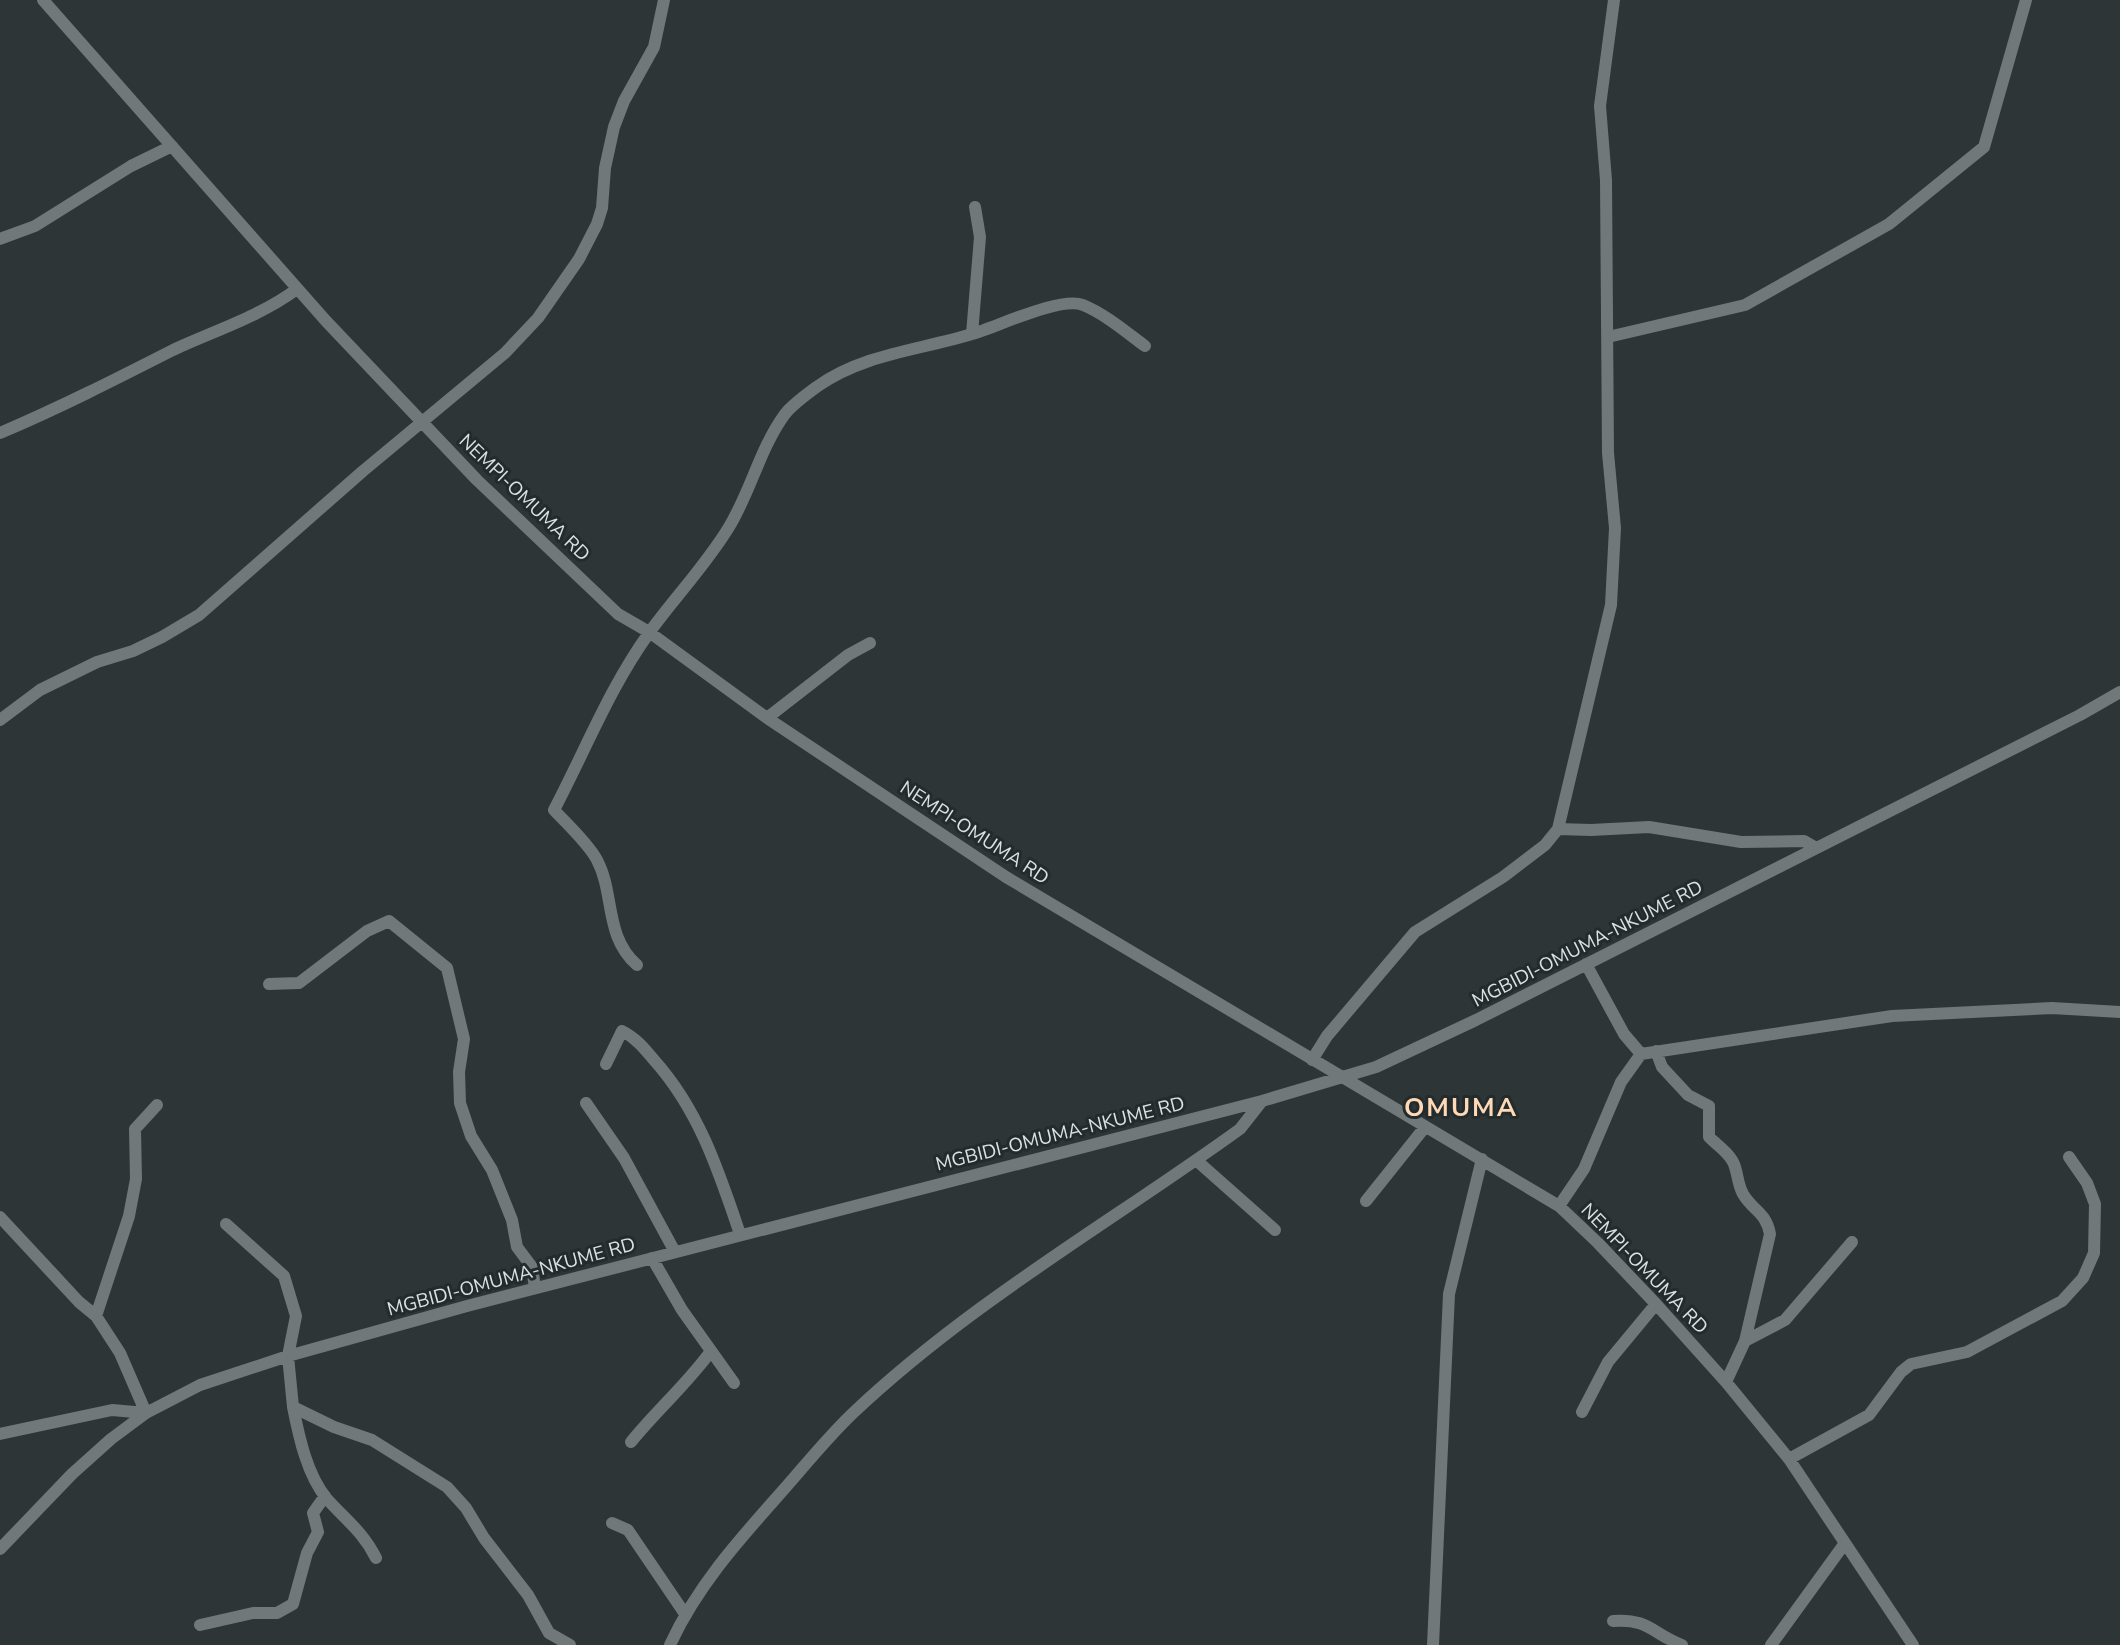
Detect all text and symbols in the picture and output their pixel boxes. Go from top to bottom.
street label: NEMPI-OMUMA RD [453,428,595,567]
street label: NEMPI-OMUMA RD [895,775,1054,891]
street label: MGBIDI-OMUMA-NKUME RD [1468,874,1707,1014]
street label: MGBIDI-OMUMA-NKUME RD [933,1090,1187,1178]
district label: OMUMA [1404,1090,1518,1125]
street label: NEMPI-OMUMA RD [1575,1198,1714,1340]
street label: MGBIDI-OMUMA-NKUME RD [384,1231,638,1323]

